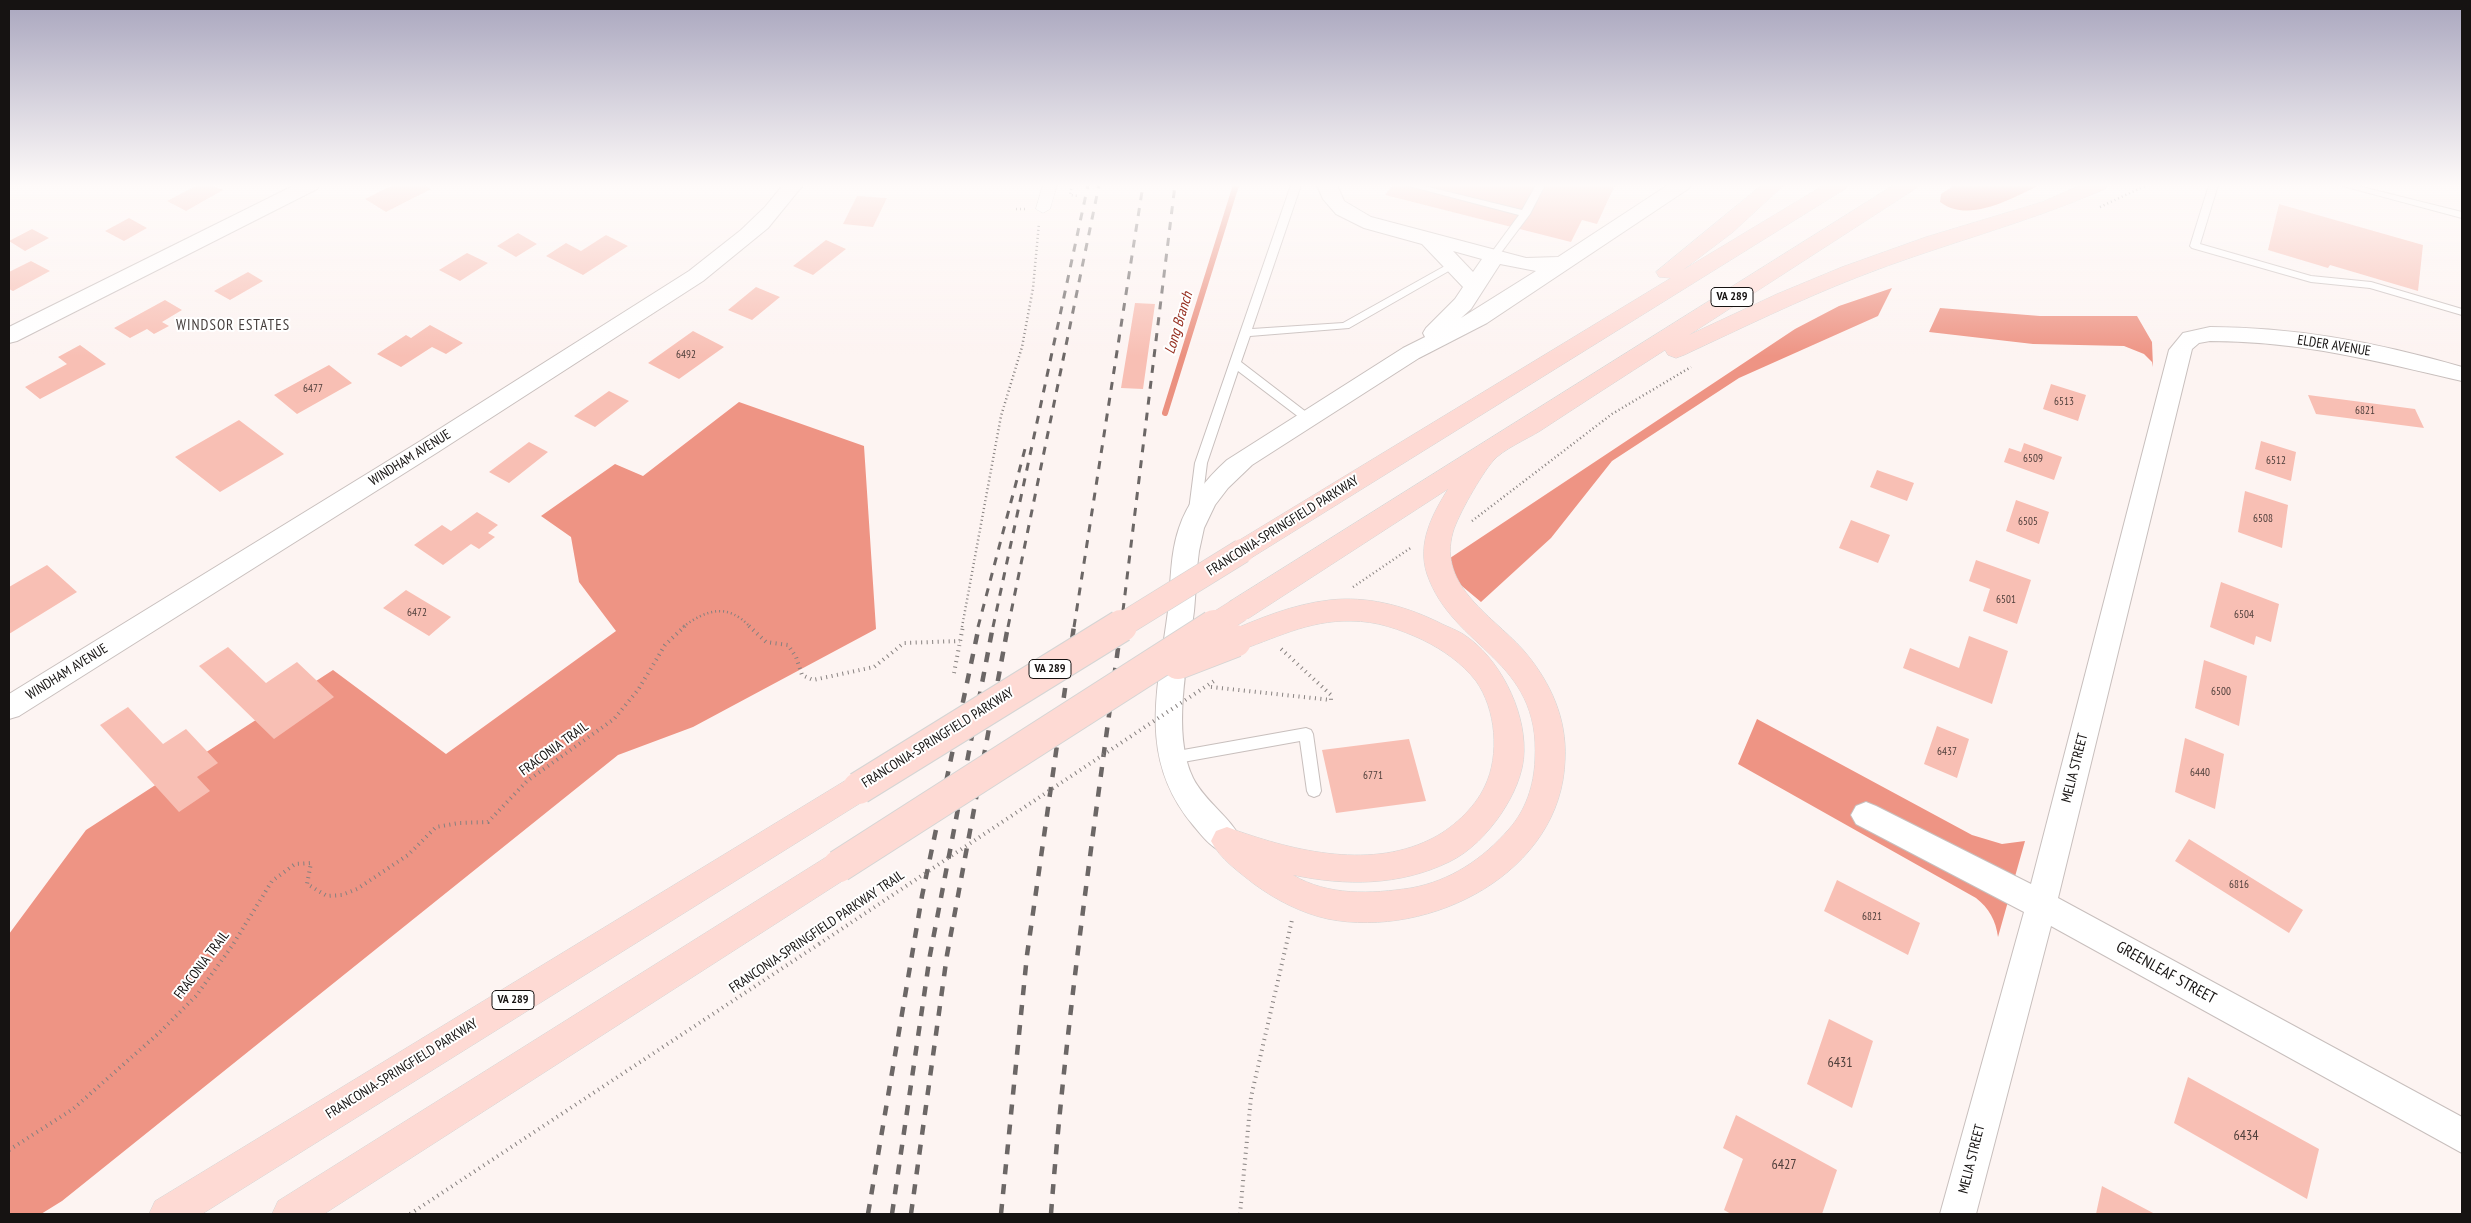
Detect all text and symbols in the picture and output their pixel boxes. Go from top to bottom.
road number: VA 289 [1711,288,1753,306]
water label: Long Branch [1161,290,1197,356]
district label: WINDSOR ESTATES [174,317,292,335]
street label: ELDER AVENUE [2296,332,2372,360]
house number: 6492 [676,348,696,362]
house number: 6477 [303,382,323,396]
house number: 6513 [2054,395,2074,409]
house number: 6821 [2355,404,2375,418]
street label: WINDHAM AVENUE [366,426,454,490]
house number: 6509 [2023,452,2043,466]
house number: 6512 [2266,454,2286,468]
street label: FRANCONIA-SPRINGFIELD PARKWAY [1204,472,1362,580]
house number: 6508 [2253,512,2273,526]
house number: 6505 [2018,515,2038,529]
house number: 6501 [1996,593,2016,607]
house number: 6472 [407,606,427,620]
house number: 6504 [2234,608,2254,622]
street label: WINDHAM AVENUE [23,640,111,704]
road number: VA 289 [1029,660,1071,679]
street label: FRANCONIA-SPRINGFIELD PARKWAY [859,684,1017,792]
house number: 6500 [2211,685,2231,699]
street label: FRACONIA TRAIL [516,718,592,780]
street label: MELIA STREET [2058,732,2092,804]
house number: 6437 [1937,745,1957,759]
house number: 6440 [2190,766,2210,780]
house number: 6771 [1363,769,1383,783]
street label: FRANCONIA-SPRINGFIELD PARKWAY TRAIL [726,867,908,997]
house number: 6816 [2229,878,2249,892]
house number: 6821 [1862,910,1882,924]
street label: FRACONIA TRAIL [171,928,233,1002]
street label: GREENLEAF STREET [2113,938,2219,1008]
road number: VA 289 [492,990,534,1010]
street label: FRANCONIA-SPRINGFIELD PARKWAY [323,1015,481,1123]
house number: 6431 [1827,1055,1853,1071]
street label: MELIA STREET [1955,1123,1989,1195]
house number: 6434 [2233,1128,2259,1144]
house number: 6427 [1771,1157,1797,1173]

